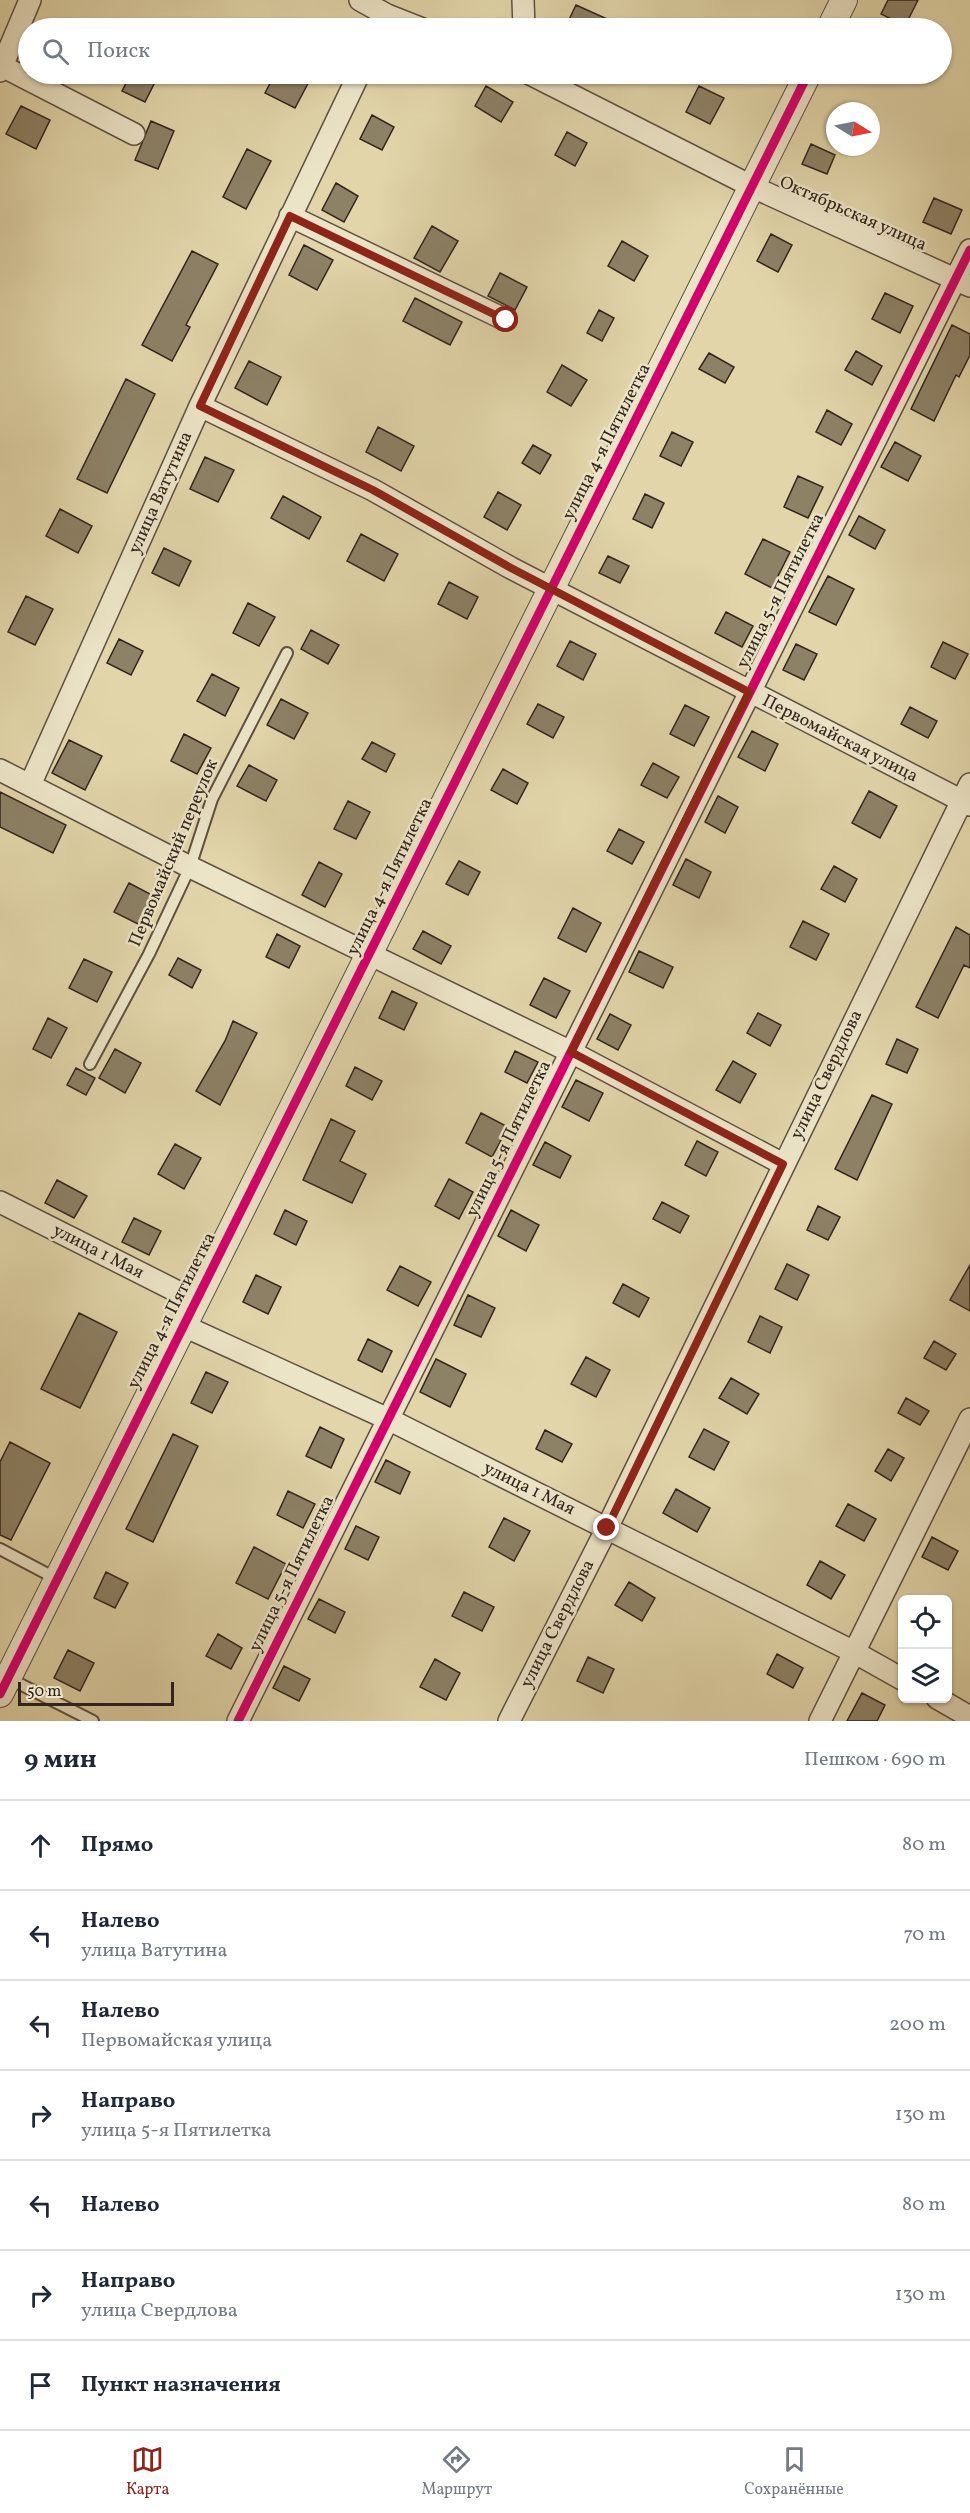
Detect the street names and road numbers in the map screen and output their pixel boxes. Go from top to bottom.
street label: Октябрьская улица [775,170,931,258]
street label: улица 4-я Пятилетка [557,359,657,525]
street label: улица Ватутина [123,428,199,558]
street label: улица 5-я Пятилетка [731,509,831,673]
street label: Первомайская улица [758,689,922,789]
street label: Первомайский переулок [123,755,225,951]
street label: улица 4-я Пятилетка [341,794,439,960]
street label: улица Свердлова [785,1006,869,1144]
street label: улица 5-я Пятилетка [460,1056,558,1221]
street label: улица 1 Мая [48,1218,148,1286]
street label: улица 4-я Пятилетка [122,1228,222,1394]
street label: улица 1 Мая [479,1456,579,1522]
street label: улица 5-я Пятилетка [243,1491,341,1656]
street label: улица Свердлова [515,1555,601,1693]

